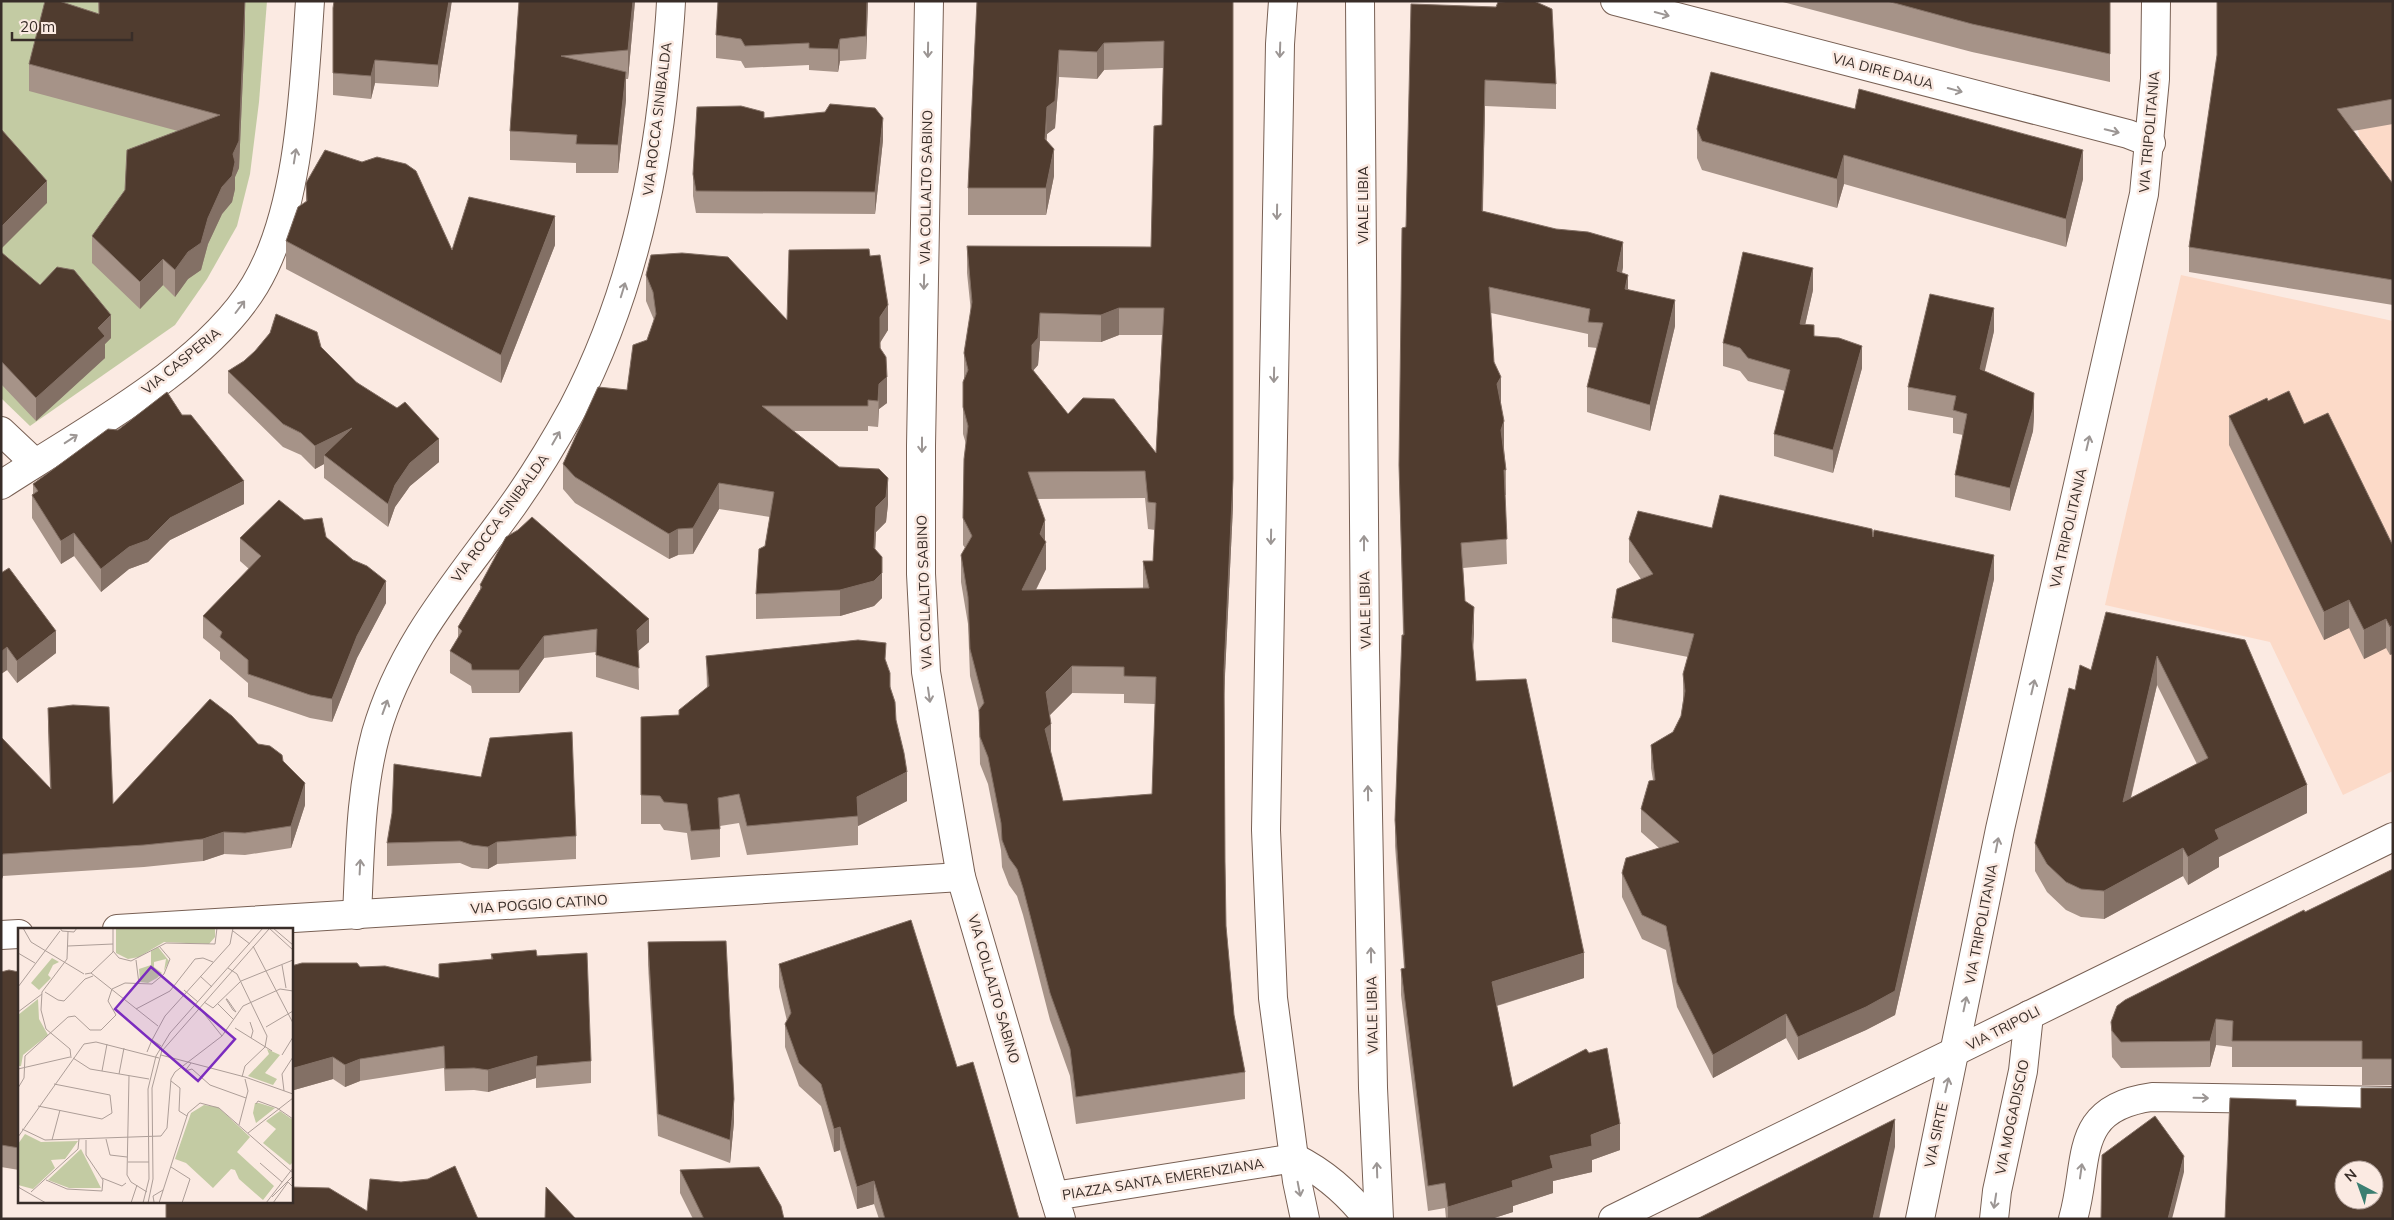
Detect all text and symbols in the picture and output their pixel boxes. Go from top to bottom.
one-way arrow [1654,9,1670,19]
scale bar [12,10,132,42]
text: 20 m [20,17,55,36]
street label: VIA ROCCA SINIBALDA [639,40,675,197]
one-way arrow [923,42,933,58]
one-way arrow [1275,42,1284,58]
street label: VIA DIRE DAUA [1830,49,1936,93]
street label: VIA TRIPOLITANIA [2135,70,2163,194]
one-way arrow [1947,86,1963,95]
street label: VIA COLLALTO SABINO [916,110,936,264]
one-way arrow [2104,127,2120,136]
one-way arrow [290,149,300,165]
street label: VIALE LIBIA [1354,165,1372,244]
one-way arrow [1272,204,1281,220]
one-way arrow [919,274,929,290]
one-way arrow [619,283,628,299]
one-way arrow [234,301,245,314]
street label: VIA CASPERIA [138,323,225,398]
one-way arrow [1269,366,1279,383]
one-way arrow [552,431,561,446]
one-way arrow [64,434,78,444]
one-way arrow [2084,435,2093,451]
one-way arrow [917,437,926,453]
street label: VIA ROCCA SINIBALDA [447,450,553,586]
street label: VIA TRIPOLITANIA [2045,466,2091,590]
street label: VIA COLLALTO SABINO [912,515,936,669]
one-way arrow [1266,529,1276,545]
one-way arrow [1359,535,1369,551]
street label: VIALE LIBIA [1355,570,1375,649]
one-way arrow [2028,679,2038,695]
one-way arrow [925,686,935,702]
one-way arrow [381,700,390,715]
one-way arrow [1363,785,1373,801]
one-way arrow [1993,838,2002,854]
one-way arrow [355,859,364,875]
street label: VIA TRIPOLITANIA [1961,862,2002,986]
street label: VIA POGGIO CATINO [470,890,608,918]
street label: VIA COLLALTO SABINO [964,912,1024,1066]
inset map [18,928,292,1202]
one-way arrow [1366,947,1376,964]
street label: VIALE LIBIA [1362,975,1382,1054]
one-way arrow [1961,997,1970,1013]
street label: VIA TRIPOLI [1963,1002,2043,1054]
street label: VIA MOGADISCIO [1991,1058,2033,1176]
one-way arrow [1943,1078,1952,1094]
one-way arrow [2192,1093,2209,1103]
street label: VIA SIRTE [1920,1101,1952,1169]
street label: PIAZZA SANTA EMERENZIANA [1061,1154,1266,1204]
north arrow [2334,1160,2384,1210]
one-way arrow [1372,1162,1381,1178]
one-way arrow [2076,1163,2086,1179]
text: N [2341,1165,2360,1185]
one-way arrow [1295,1180,1304,1196]
one-way arrow [1990,1193,2000,1209]

